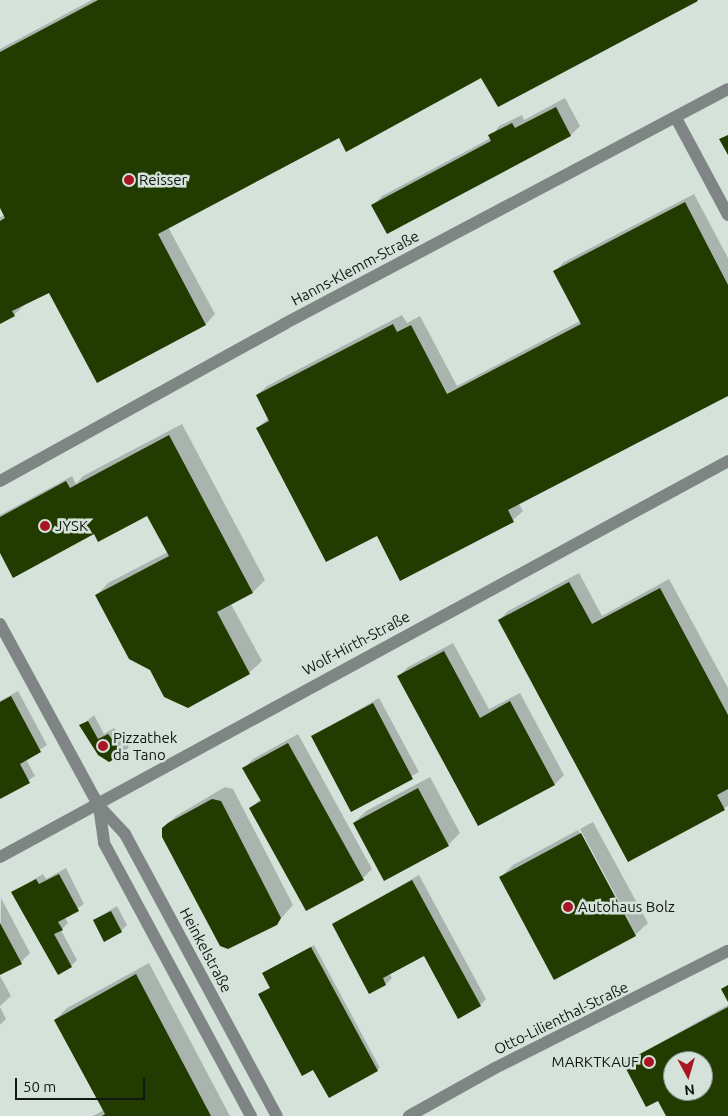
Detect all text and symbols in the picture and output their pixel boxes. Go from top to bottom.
place label: Reisser [139,171,187,189]
marker: Reisser [123,174,135,186]
street label: Hanns-Klemm-Straße [288,227,422,309]
place label: JYSK [55,517,88,535]
marker: JYSK [39,520,51,532]
street label: Wolf-Hirth-Straße [299,607,413,679]
place label: Pizzathek da Tano [113,728,177,763]
marker: Pizzathek da Tano [97,740,109,752]
place label: Autohaus Bolz [578,898,675,916]
marker: Autohaus Bolz [562,901,574,913]
street label: Heinkelstraße [176,904,236,996]
street label: Otto-Lilienthal-Straße [491,978,631,1058]
north arrow [663,1051,713,1101]
place label: MARKTKAUF [552,1053,639,1071]
marker: MARKTKAUF [643,1056,655,1068]
scale bar [18,1068,148,1100]
text: 50 m [23,1078,56,1095]
text: N [683,1081,696,1098]

